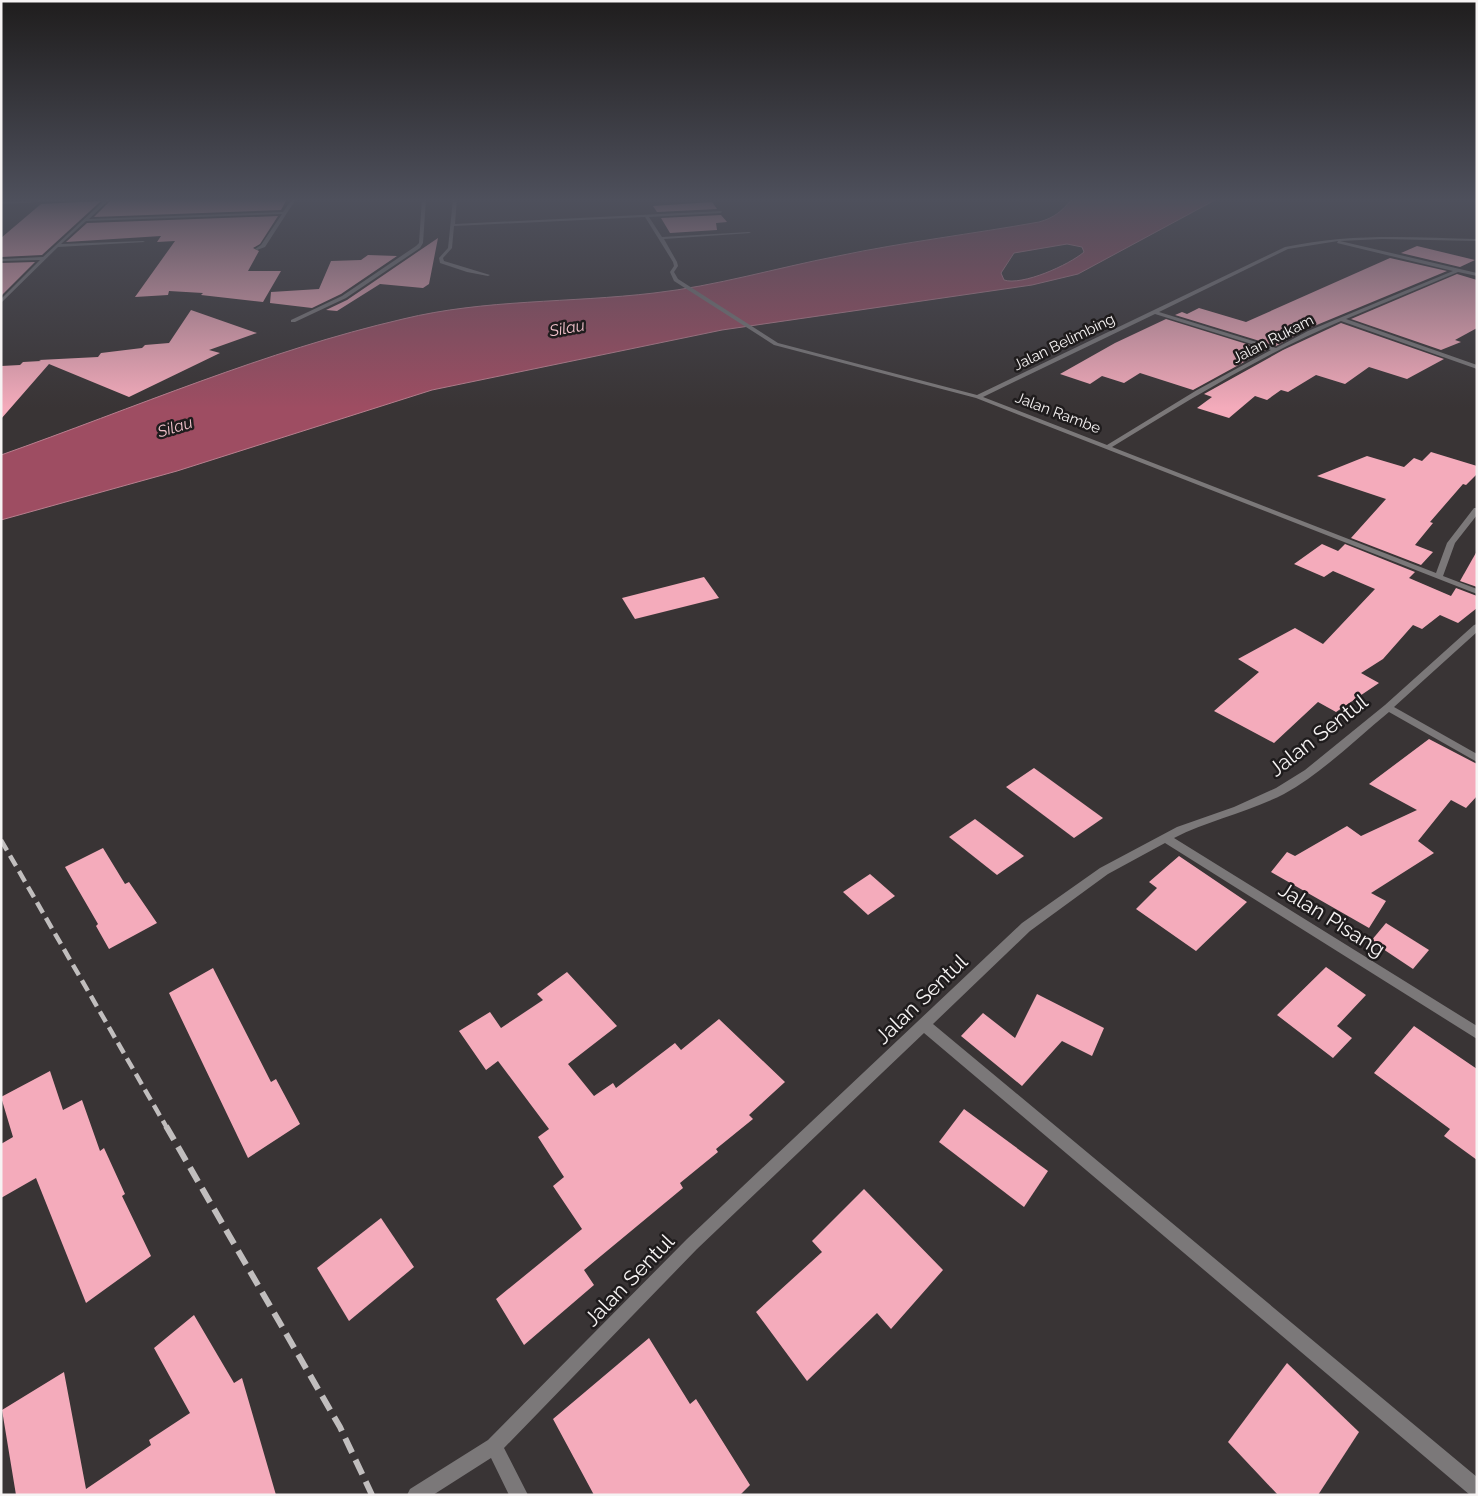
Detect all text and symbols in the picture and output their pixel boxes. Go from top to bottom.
street label: Jalan Belimbing [1010,310,1118,374]
street label: Jalan Rukam [1229,311,1317,367]
water label: Silau [547,316,586,341]
street label: Jalan Rambe [1013,389,1103,438]
water label: Silau [154,413,195,442]
street label: Jalan Sentul [1264,688,1373,781]
street label: Jalan Pisang [1274,876,1390,962]
street label: Jalan Sentul [870,949,973,1049]
street label: Jalan Sentul [579,1228,679,1331]

